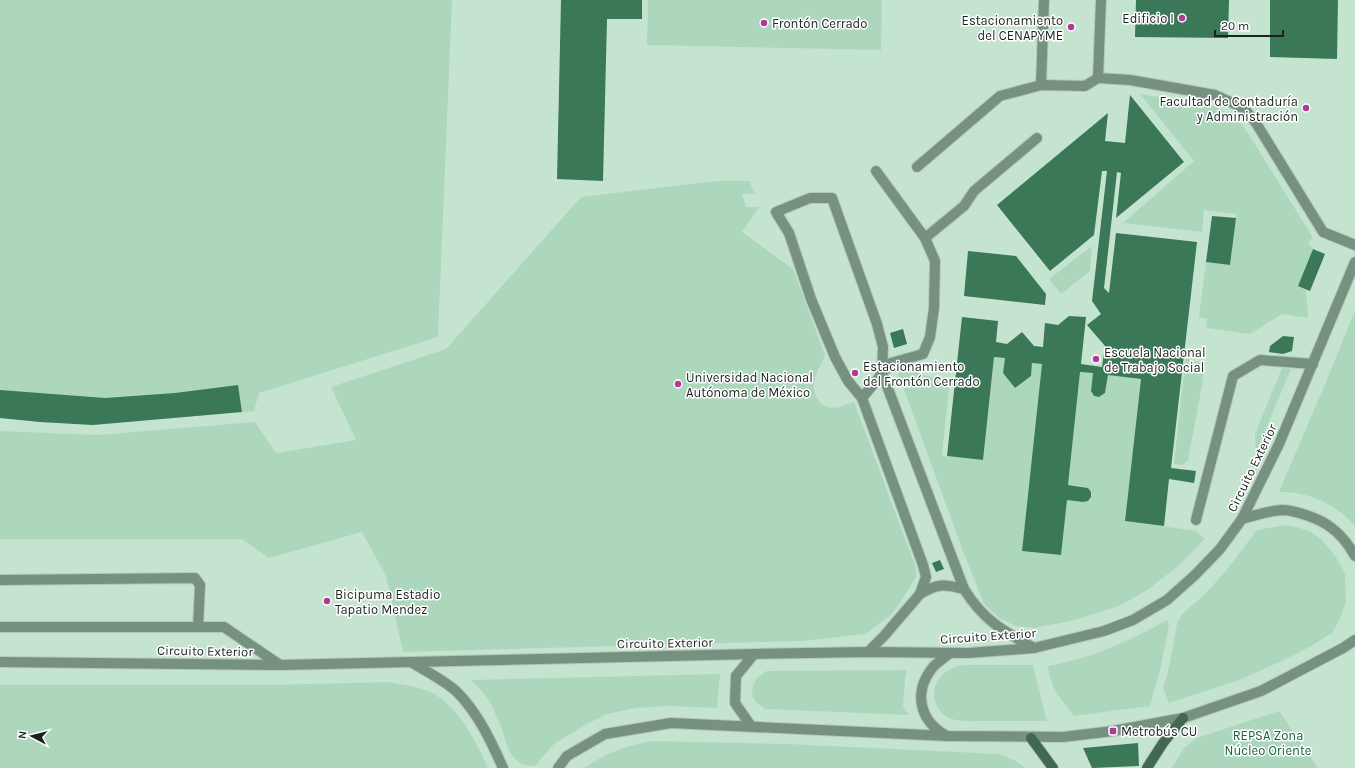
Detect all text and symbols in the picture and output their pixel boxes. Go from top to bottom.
place label: Edificio I [1122,11,1174,26]
scale bar [1215,12,1283,38]
place label: Estacionamiento del CENAPYME [962,13,1063,43]
marker: Edificio I [1177,13,1187,23]
place label: Frontón Cerrado [772,16,867,31]
marker: Frontón Cerrado [759,18,769,28]
text: 20 m [1221,19,1249,33]
marker: Estacionamiento del CENAPYME [1066,22,1076,32]
place label: Facultad de Contaduría y Administración [1160,94,1298,124]
marker: Facultad de Contaduría y Administración [1301,103,1311,113]
place label: Escuela Nacional de Trabajo Social [1104,345,1206,375]
marker: Escuela Nacional de Trabajo Social [1091,354,1101,364]
place label: Estacionamiento del Frontón Cerrado [863,359,980,389]
marker: Estacionamiento del Frontón Cerrado [850,368,860,378]
place label: Universidad Nacional Autónoma de México [686,370,813,400]
marker: Universidad Nacional Autónoma de México [673,379,683,389]
street label: Circuito Exterior [1224,421,1280,514]
place label: Bicipuma Estadio Tapatio Mendez [335,587,440,617]
marker: Bicipuma Estadio Tapatio Mendez [322,596,332,606]
street label: Circuito Exterior [940,625,1037,647]
street label: Circuito Exterior [617,635,713,651]
street label: Circuito Exterior [157,643,253,659]
north arrow [12,716,52,756]
place label: Metrobús CU [1121,724,1197,739]
marker: Metrobús CU [1108,726,1118,736]
park label: REPSA Zona Núcleo Oriente [1224,728,1312,758]
text: N [16,730,30,740]

